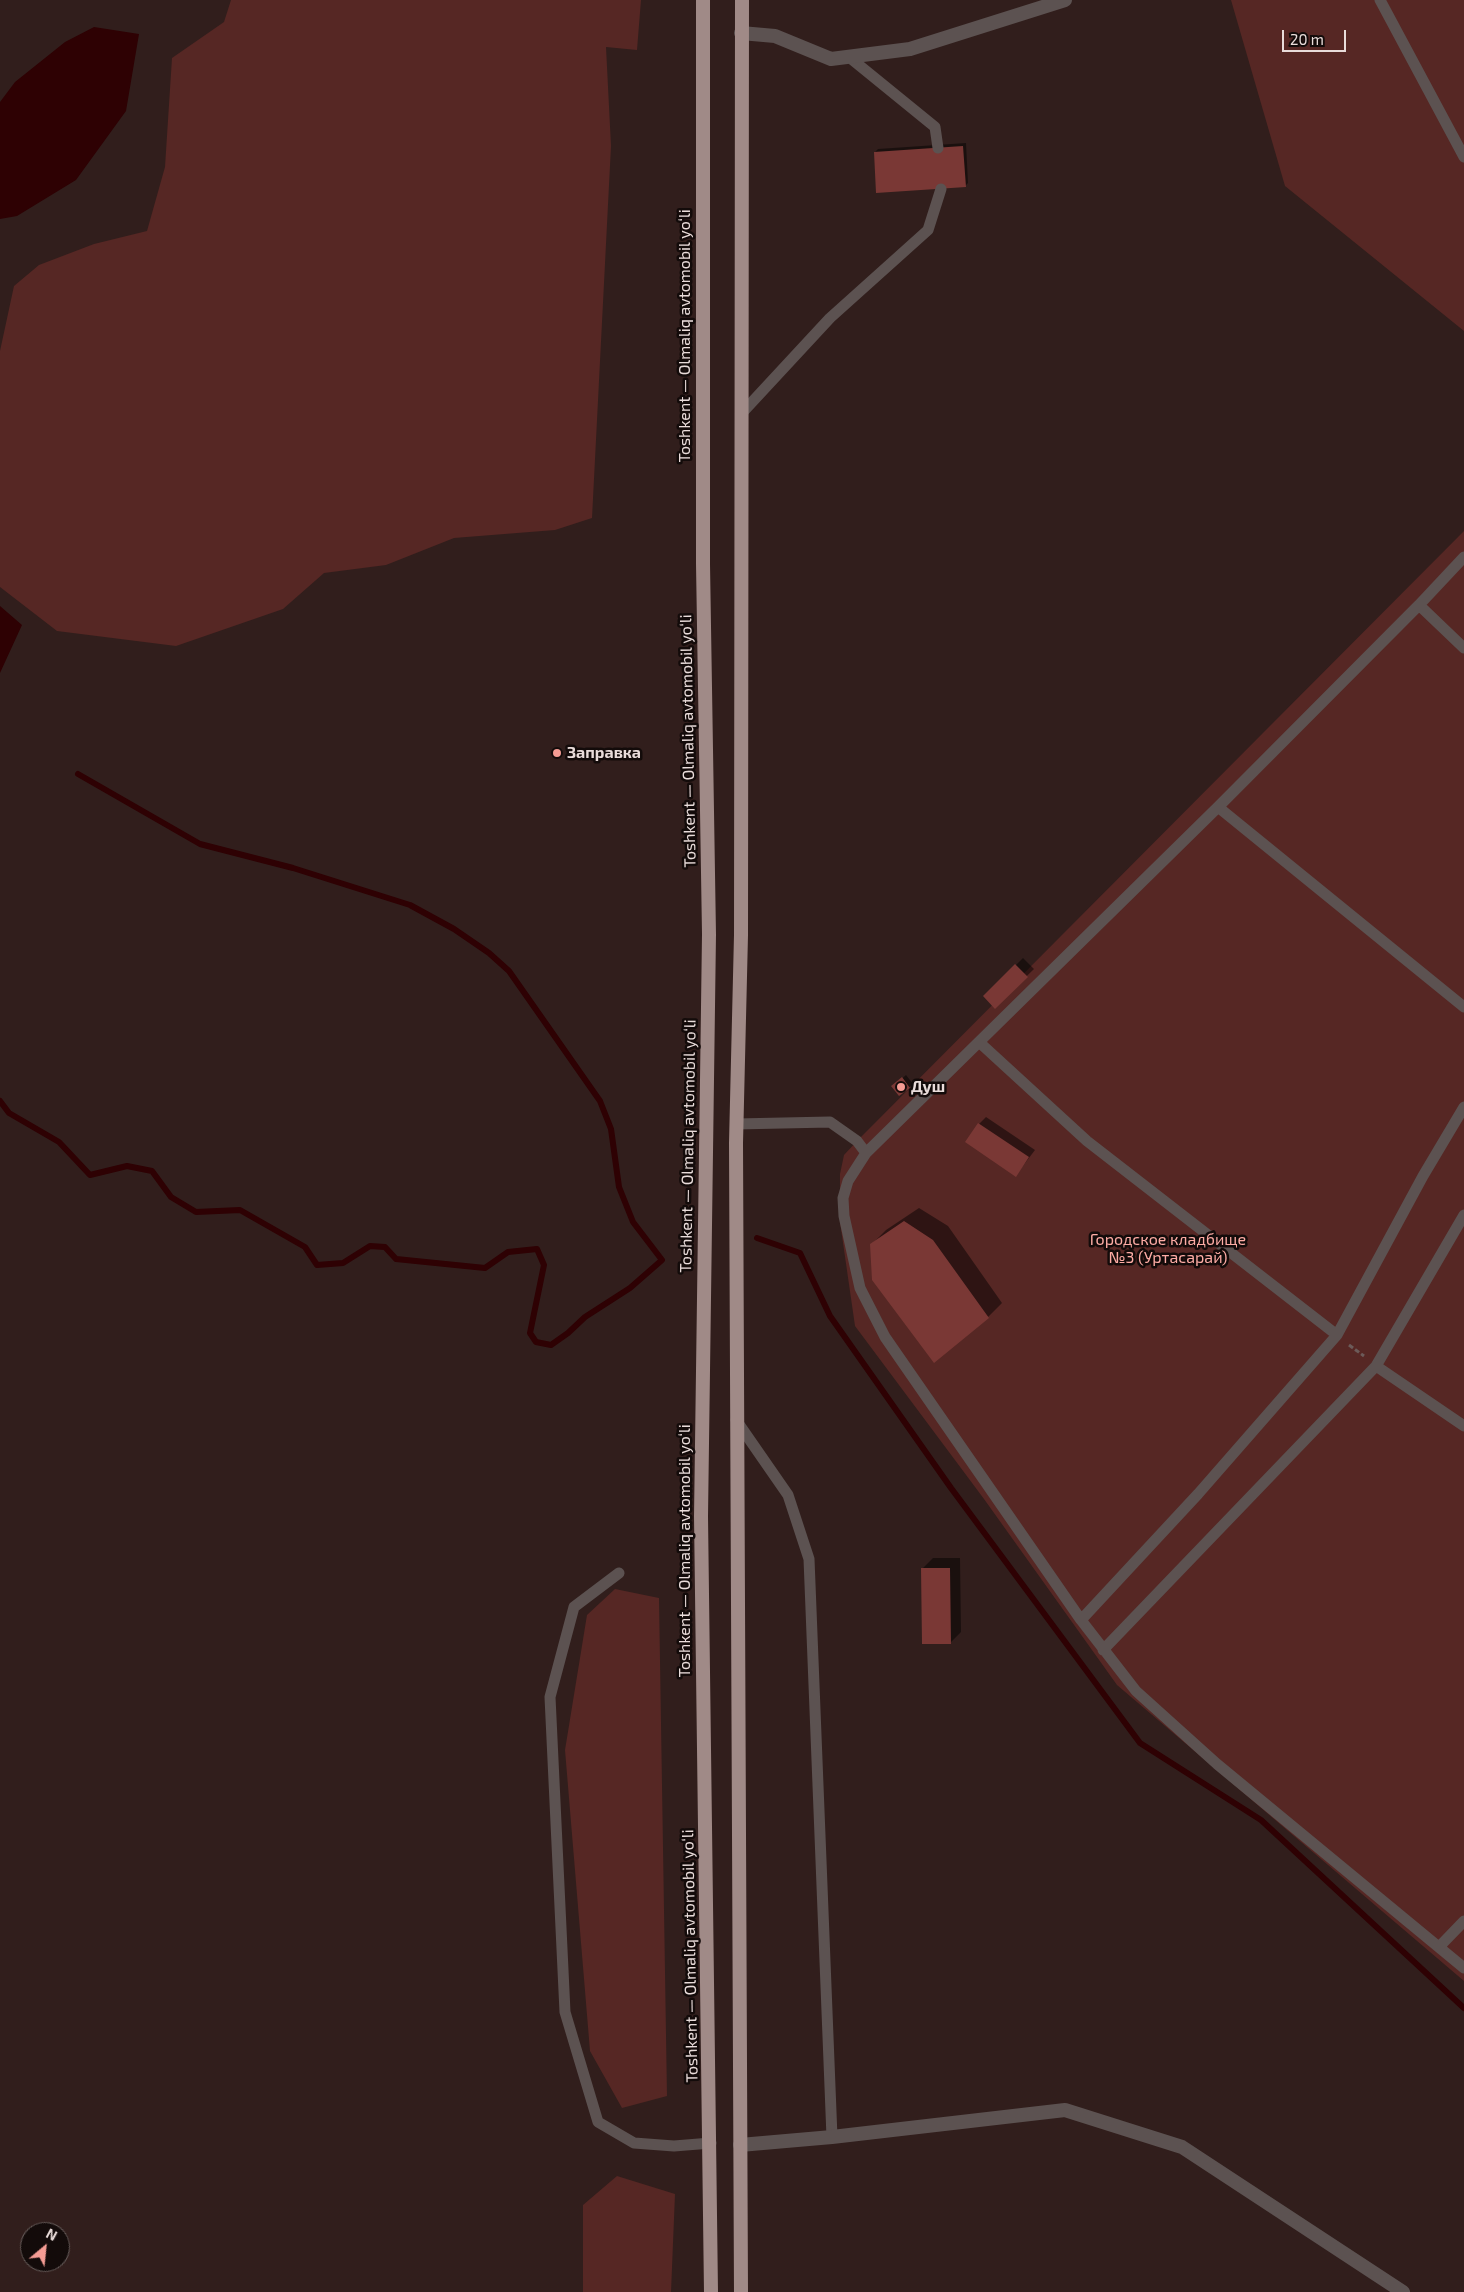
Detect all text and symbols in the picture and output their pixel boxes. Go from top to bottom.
scale bar [1284,20,1348,52]
text: 20 m [1290,30,1324,48]
street label: Toshkent — Olmaliq avtomobil yo‘li [675,209,695,463]
street label: Toshkent — Olmaliq avtomobil yo‘li [676,614,700,868]
place label: Заправка [567,743,641,763]
marker: Заправка [551,747,563,759]
street label: Toshkent — Olmaliq avtomobil yo‘li [676,1019,700,1273]
place label: Душ [911,1077,945,1097]
marker: Душ [895,1081,907,1093]
park label: Городское кладбище №3 (Уртасарай) [1090,1230,1246,1268]
street label: Toshkent — Olmaliq avtomobil yo‘li [675,1424,695,1678]
street label: Toshkent — Olmaliq avtomobil yo‘li [678,1829,702,2083]
north arrow [20,2222,70,2272]
text: N [43,2224,60,2244]

